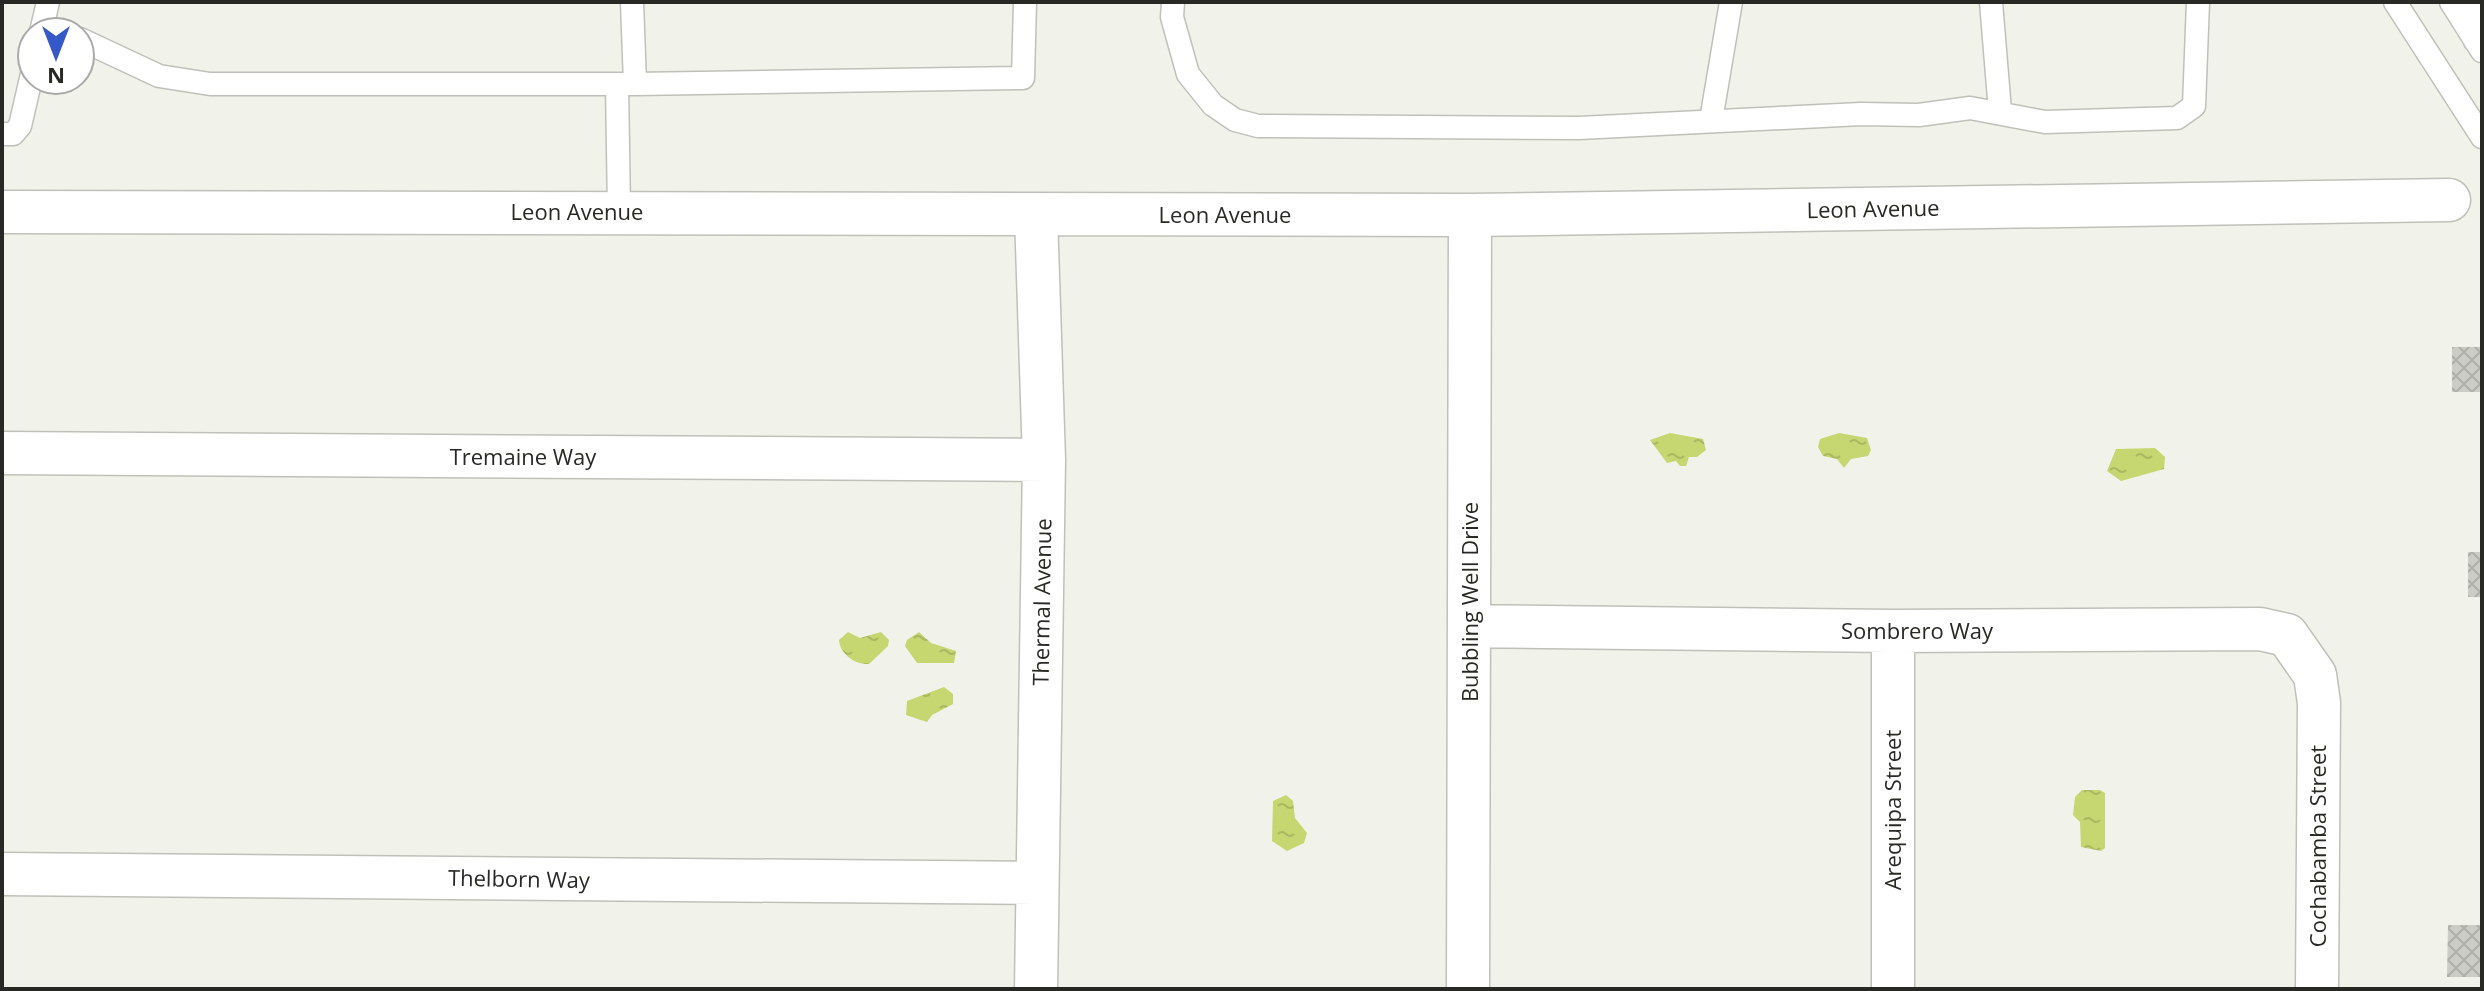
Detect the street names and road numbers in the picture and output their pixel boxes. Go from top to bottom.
street label: Leon Avenue [1806,192,1940,224]
street label: Leon Avenue [511,196,643,226]
street label: Leon Avenue [1159,199,1291,229]
street label: Tremaine Way [450,441,597,471]
street label: Bubbling Well Drive [1454,502,1484,702]
street label: Thermal Avenue [1025,518,1057,686]
street label: Sombrero Way [1841,615,1994,645]
street label: Arequipa Street [1877,730,1907,890]
street label: Cochabamba Street [2302,745,2332,947]
street label: Thelborn Way [448,862,591,894]

